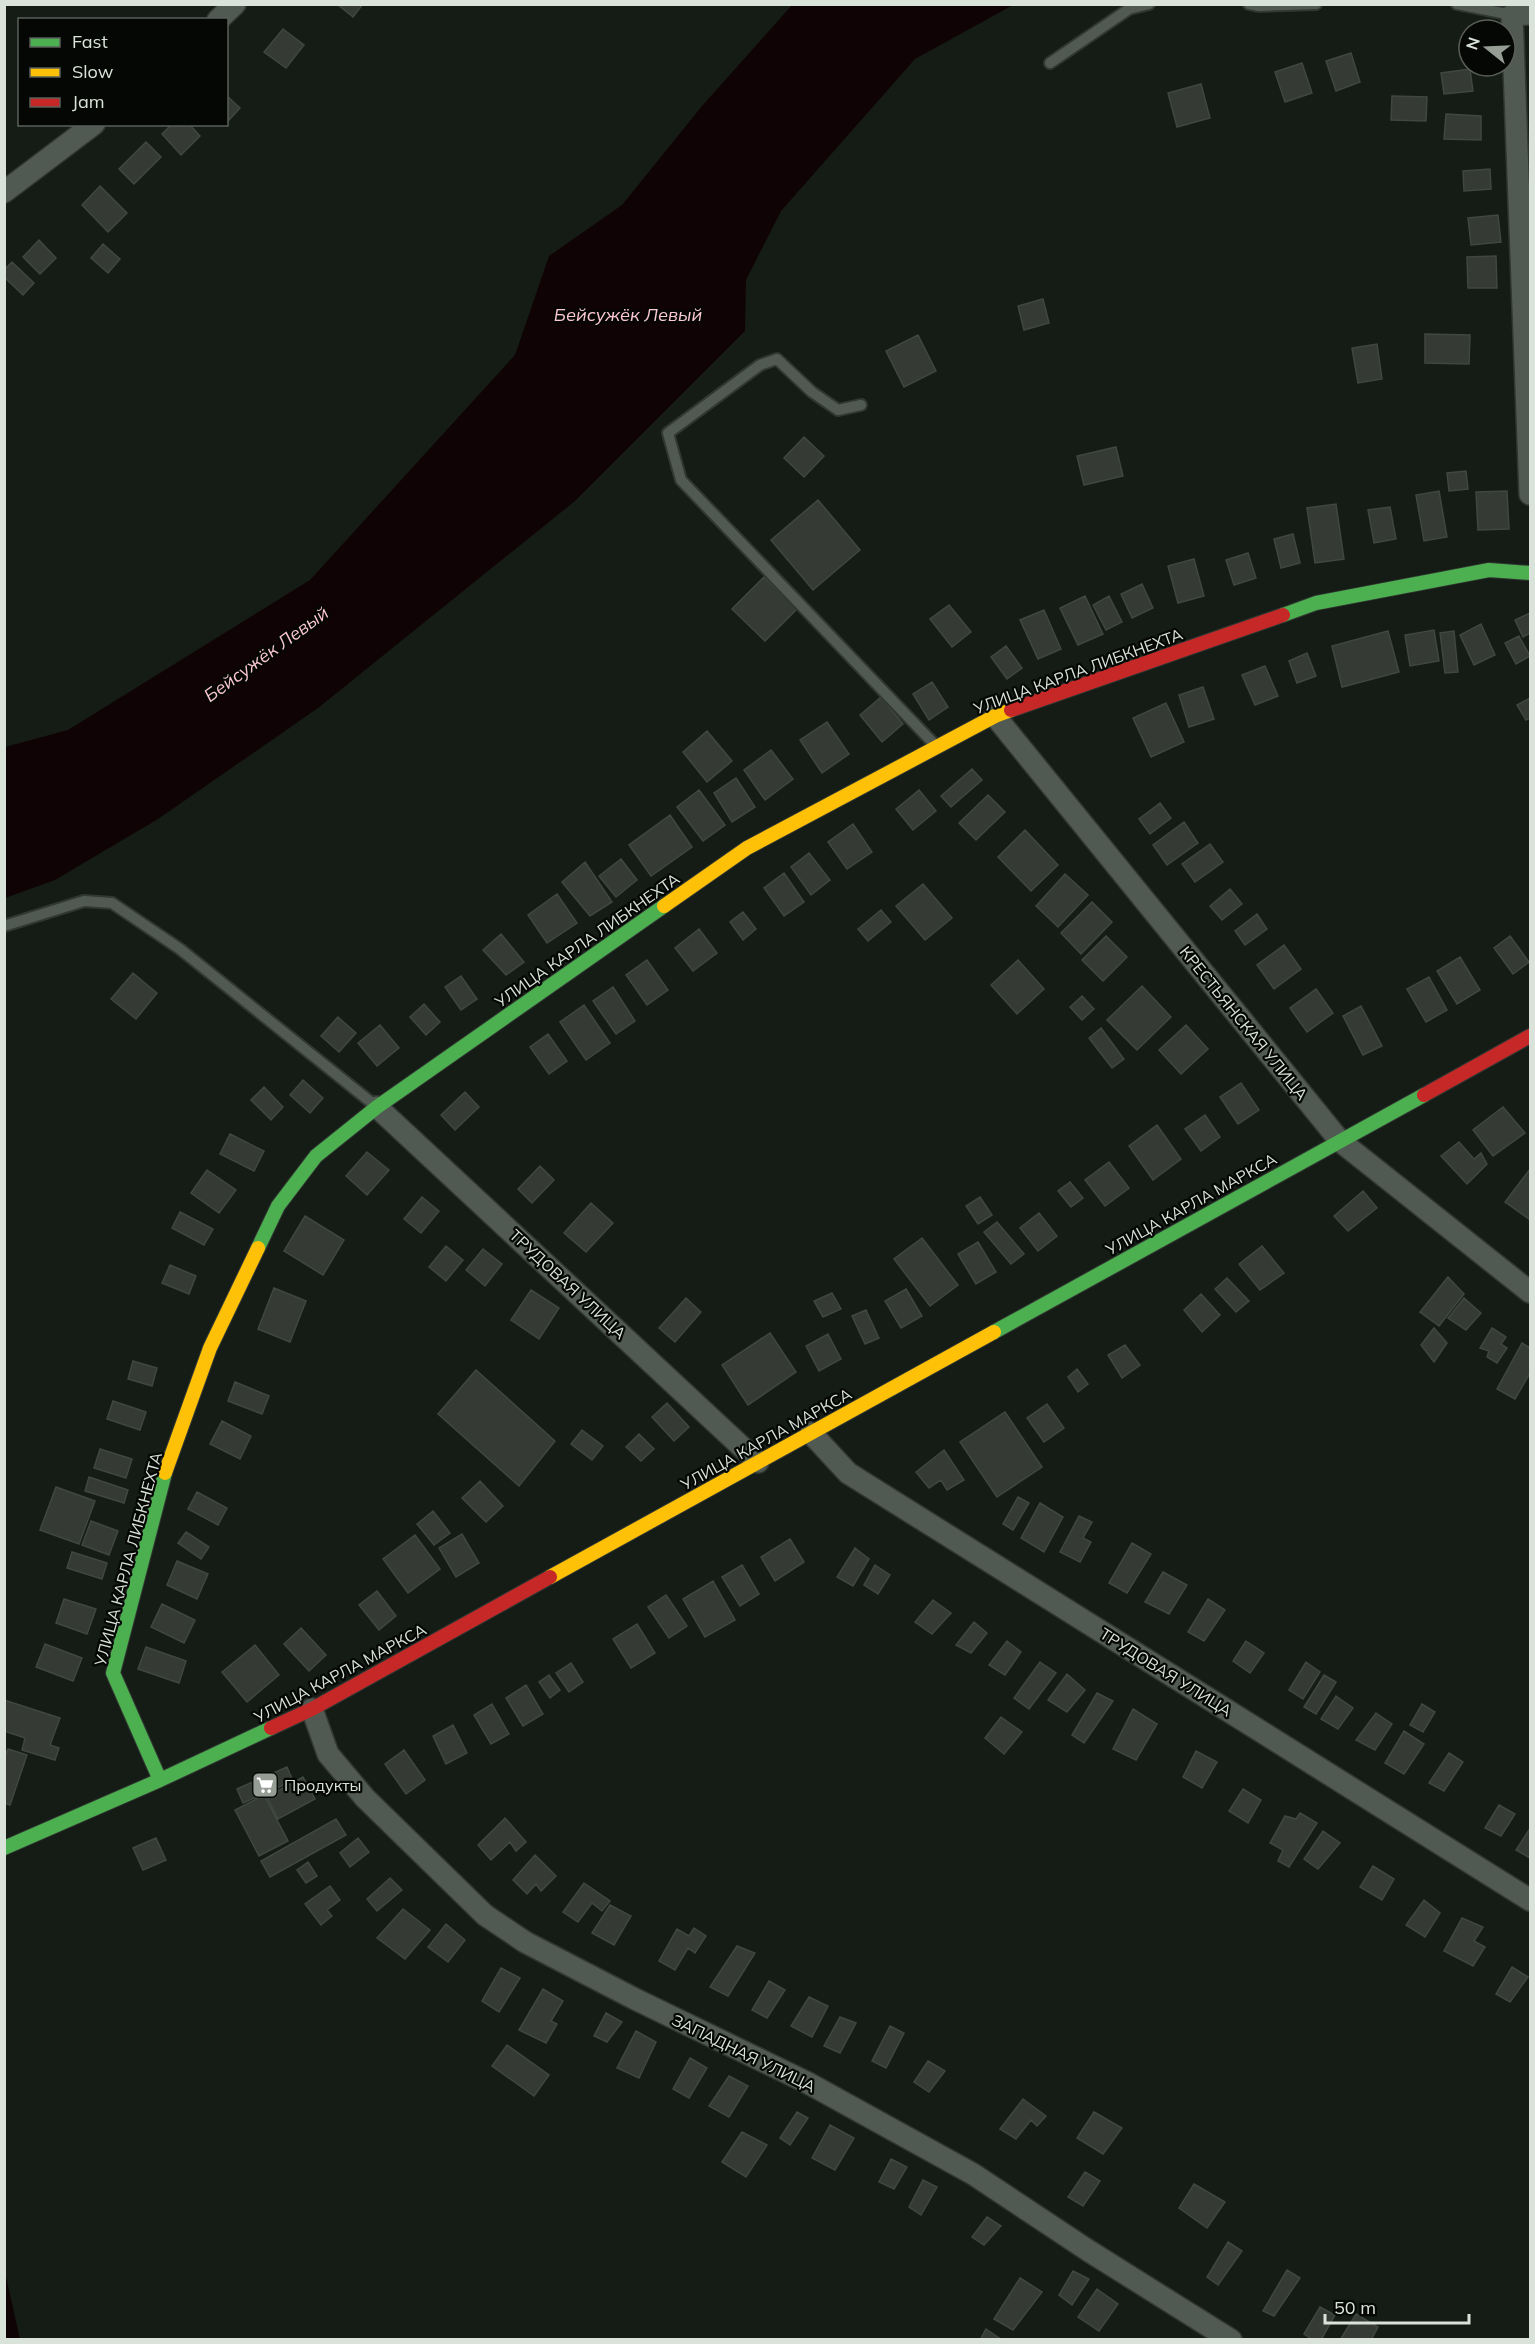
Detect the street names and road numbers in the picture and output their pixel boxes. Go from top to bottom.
street label: УЛИЦА КАРЛА ЛИБКНЕХТА [970,624,1185,719]
street label: УЛИЦА КАРЛА ЛИБКНЕХТА [490,868,683,1012]
street label: КРЕСТЬЯНСКАЯ УЛИЦА [1176,942,1312,1104]
street label: УЛИЦА КАРЛА МАРКСА [1101,1149,1280,1260]
street label: ТРУДОВАЯ УЛИЦА [506,1225,631,1343]
street label: УЛИЦА КАРЛА МАРКСА [676,1384,855,1495]
street label: УЛИЦА КАРЛА ЛИБКНЕХТА [89,1449,166,1669]
street label: УЛИЦА КАРЛА МАРКСА [250,1619,430,1727]
street label: ТРУДОВАЯ УЛИЦА [1096,1623,1236,1721]
street label: ЗАПАДНАЯ УЛИЦА [669,2009,819,2097]

